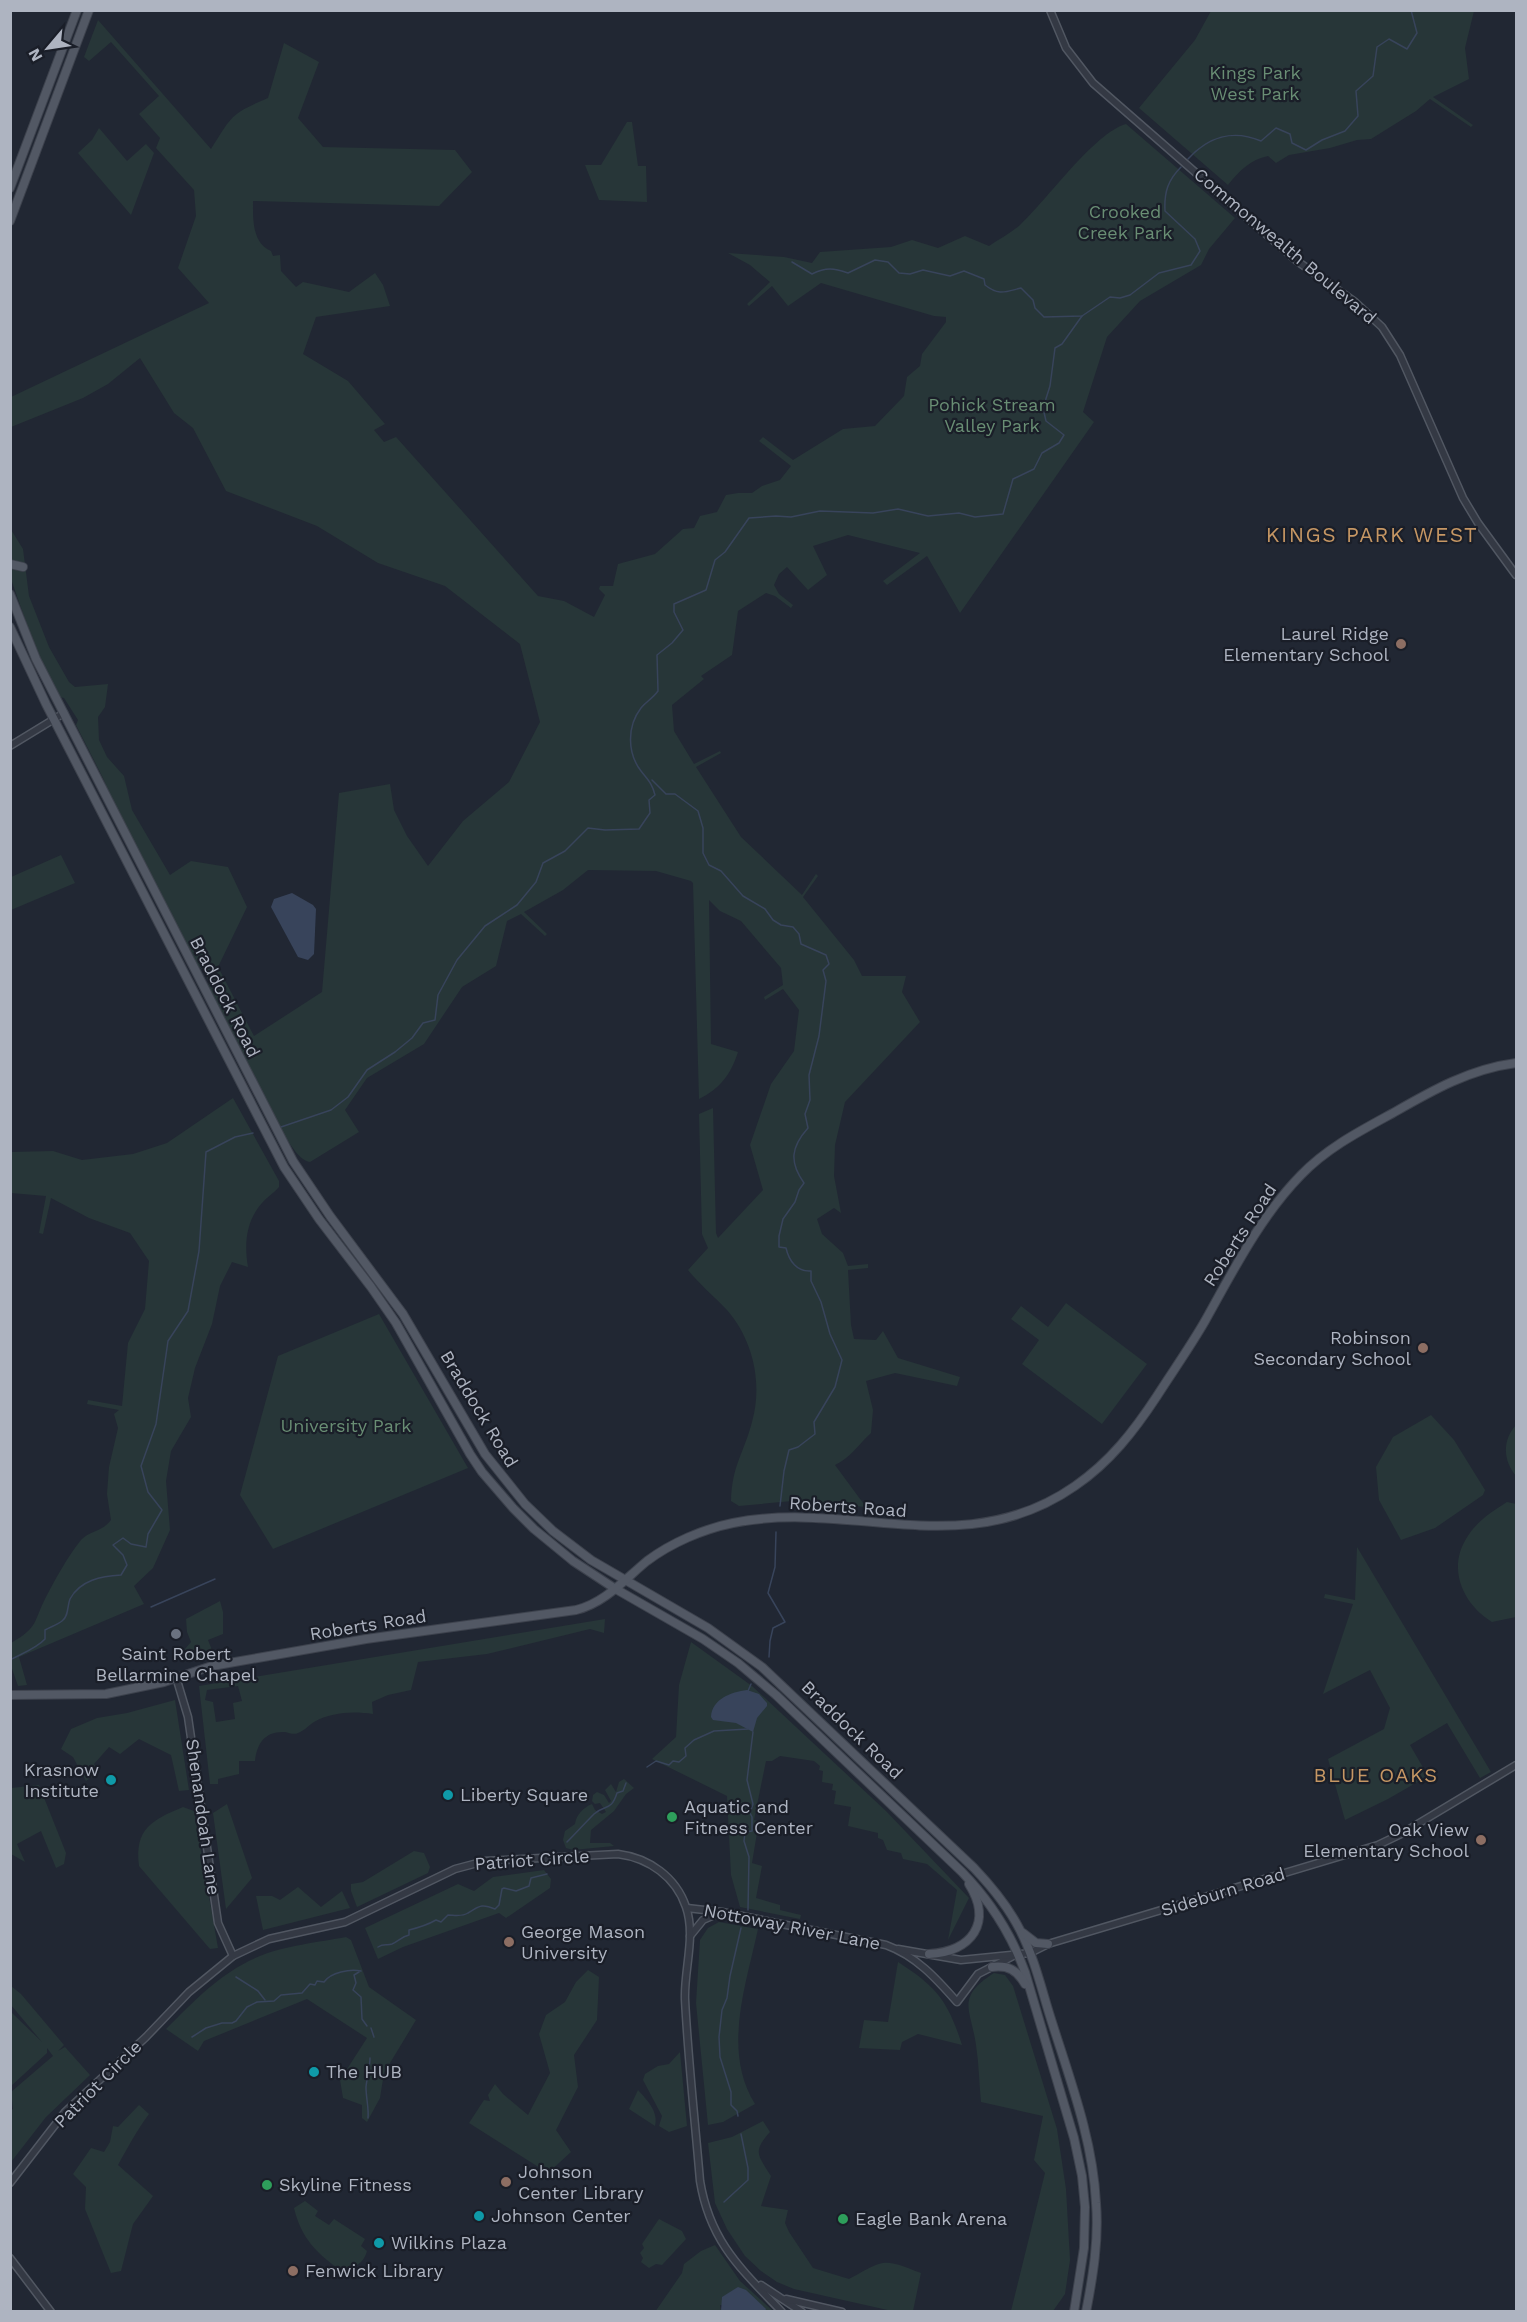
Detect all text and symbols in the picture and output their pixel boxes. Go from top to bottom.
north arrow [18,18,78,78]
text: N [24,45,47,65]
park label: Kings Park West Park [1209,62,1301,104]
street label: Commonwealth Boulevard [1190,163,1381,328]
park label: Crooked Creek Park [1078,201,1172,243]
park label: Pohick Stream Valley Park [928,394,1056,436]
district label: KINGS PARK WEST [1266,522,1478,547]
place label: Laurel Ridge Elementary School [1223,623,1389,665]
marker: Laurel Ridge Elementary School [1394,637,1408,651]
street label: Braddock Road [186,933,265,1061]
street label: Roberts Road [1199,1180,1281,1290]
place label: Robinson Secondary School [1253,1327,1411,1369]
marker: Robinson Secondary School [1416,1341,1430,1355]
street label: Braddock Road [436,1347,523,1471]
park label: University Park [281,1415,411,1436]
street label: Roberts Road [788,1492,908,1521]
street label: Roberts Road [308,1605,428,1644]
marker: Saint Robert Bellarmine Chapel [169,1627,183,1641]
place label: Saint Robert Bellarmine Chapel [95,1643,257,1685]
street label: Braddock Road [797,1676,907,1783]
street label: Shenandoah Lane [182,1737,225,1896]
place label: Krasnow Institute [24,1759,99,1801]
district label: BLUE OAKS [1313,1763,1439,1787]
marker: Krasnow Institute [104,1773,118,1787]
place label: Liberty Square [460,1784,588,1805]
marker: Liberty Square [441,1788,455,1802]
place label: Aquatic and Fitness Center [684,1796,813,1838]
marker: Aquatic and Fitness Center [665,1810,679,1824]
place label: Oak View Elementary School [1303,1819,1469,1861]
marker: Oak View Elementary School [1474,1833,1488,1847]
street label: Patriot Circle [474,1845,590,1874]
street label: Sideburn Road [1158,1863,1288,1920]
street label: Nottoway River Lane [702,1899,882,1954]
place label: George Mason University [521,1921,645,1963]
marker: George Mason University [502,1935,516,1949]
street label: Patriot Circle [50,2036,146,2132]
place label: The HUB [326,2061,402,2082]
marker: The HUB [307,2065,321,2079]
place label: Johnson Center Library [518,2161,644,2203]
place label: Skyline Fitness [279,2174,412,2195]
marker: Johnson Center Library [499,2175,513,2189]
marker: Skyline Fitness [260,2178,274,2192]
place label: Johnson Center [491,2205,631,2226]
place label: Eagle Bank Arena [855,2208,1007,2229]
marker: Johnson Center [472,2209,486,2223]
marker: Eagle Bank Arena [836,2212,850,2226]
place label: Wilkins Plaza [391,2232,507,2253]
marker: Wilkins Plaza [372,2236,386,2250]
place label: Fenwick Library [305,2260,444,2281]
marker: Fenwick Library [286,2264,300,2278]

